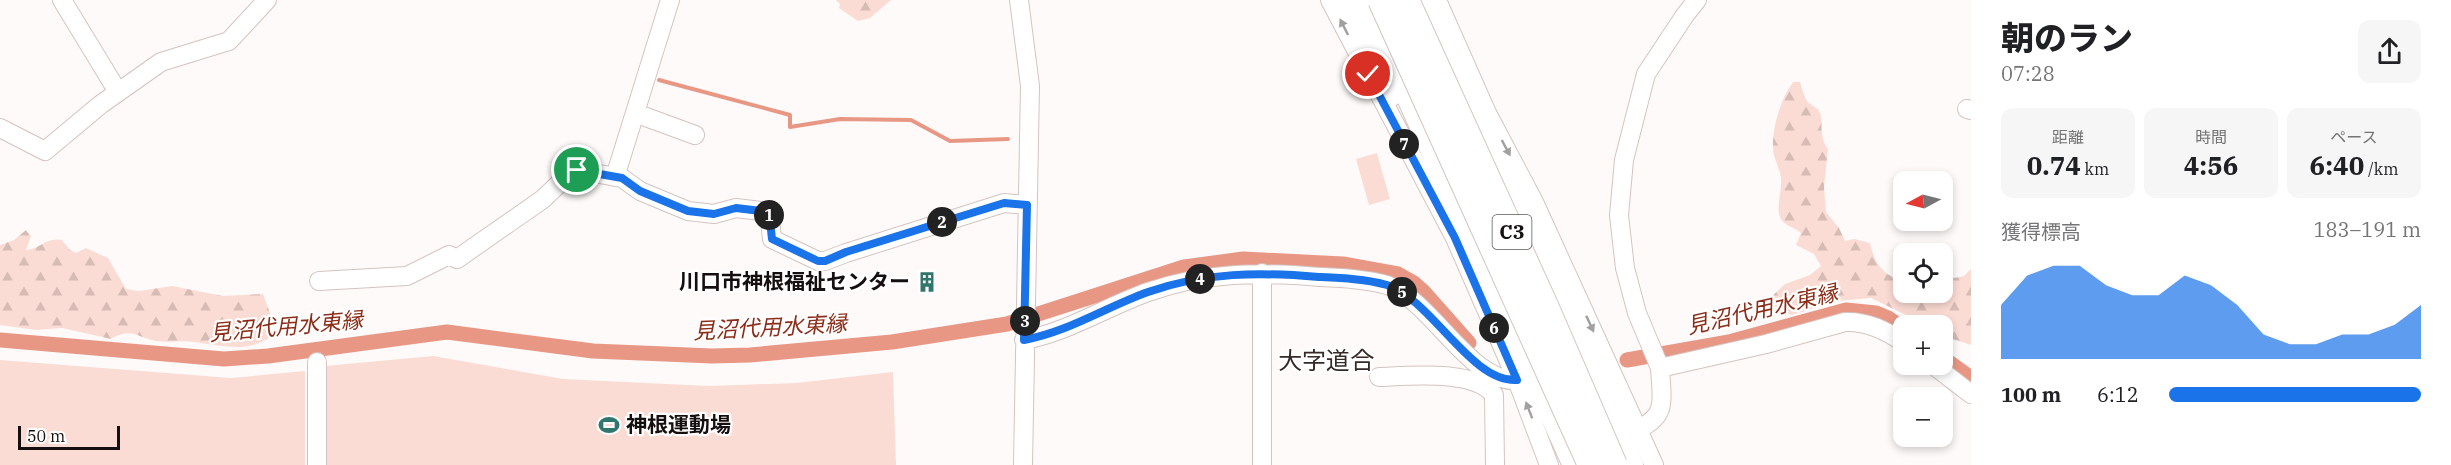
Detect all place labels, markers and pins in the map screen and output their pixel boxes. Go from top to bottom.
pin [1342,48,1393,99]
pin: 7 [1389,129,1419,159]
pin [551,144,602,195]
pin: 1 [754,200,784,230]
pin: 2 [927,207,957,237]
pin: 4 [1185,264,1215,294]
place label: 川口市神根福祉センター [679,267,910,295]
building icon: 川口市神根福祉センター [915,270,939,294]
pin: 5 [1387,277,1417,307]
pin: 3 [1010,306,1040,336]
pin: 6 [1479,313,1509,343]
place label: 神根運動場 [626,410,731,438]
sports icon: 神根運動場 [597,413,621,437]

